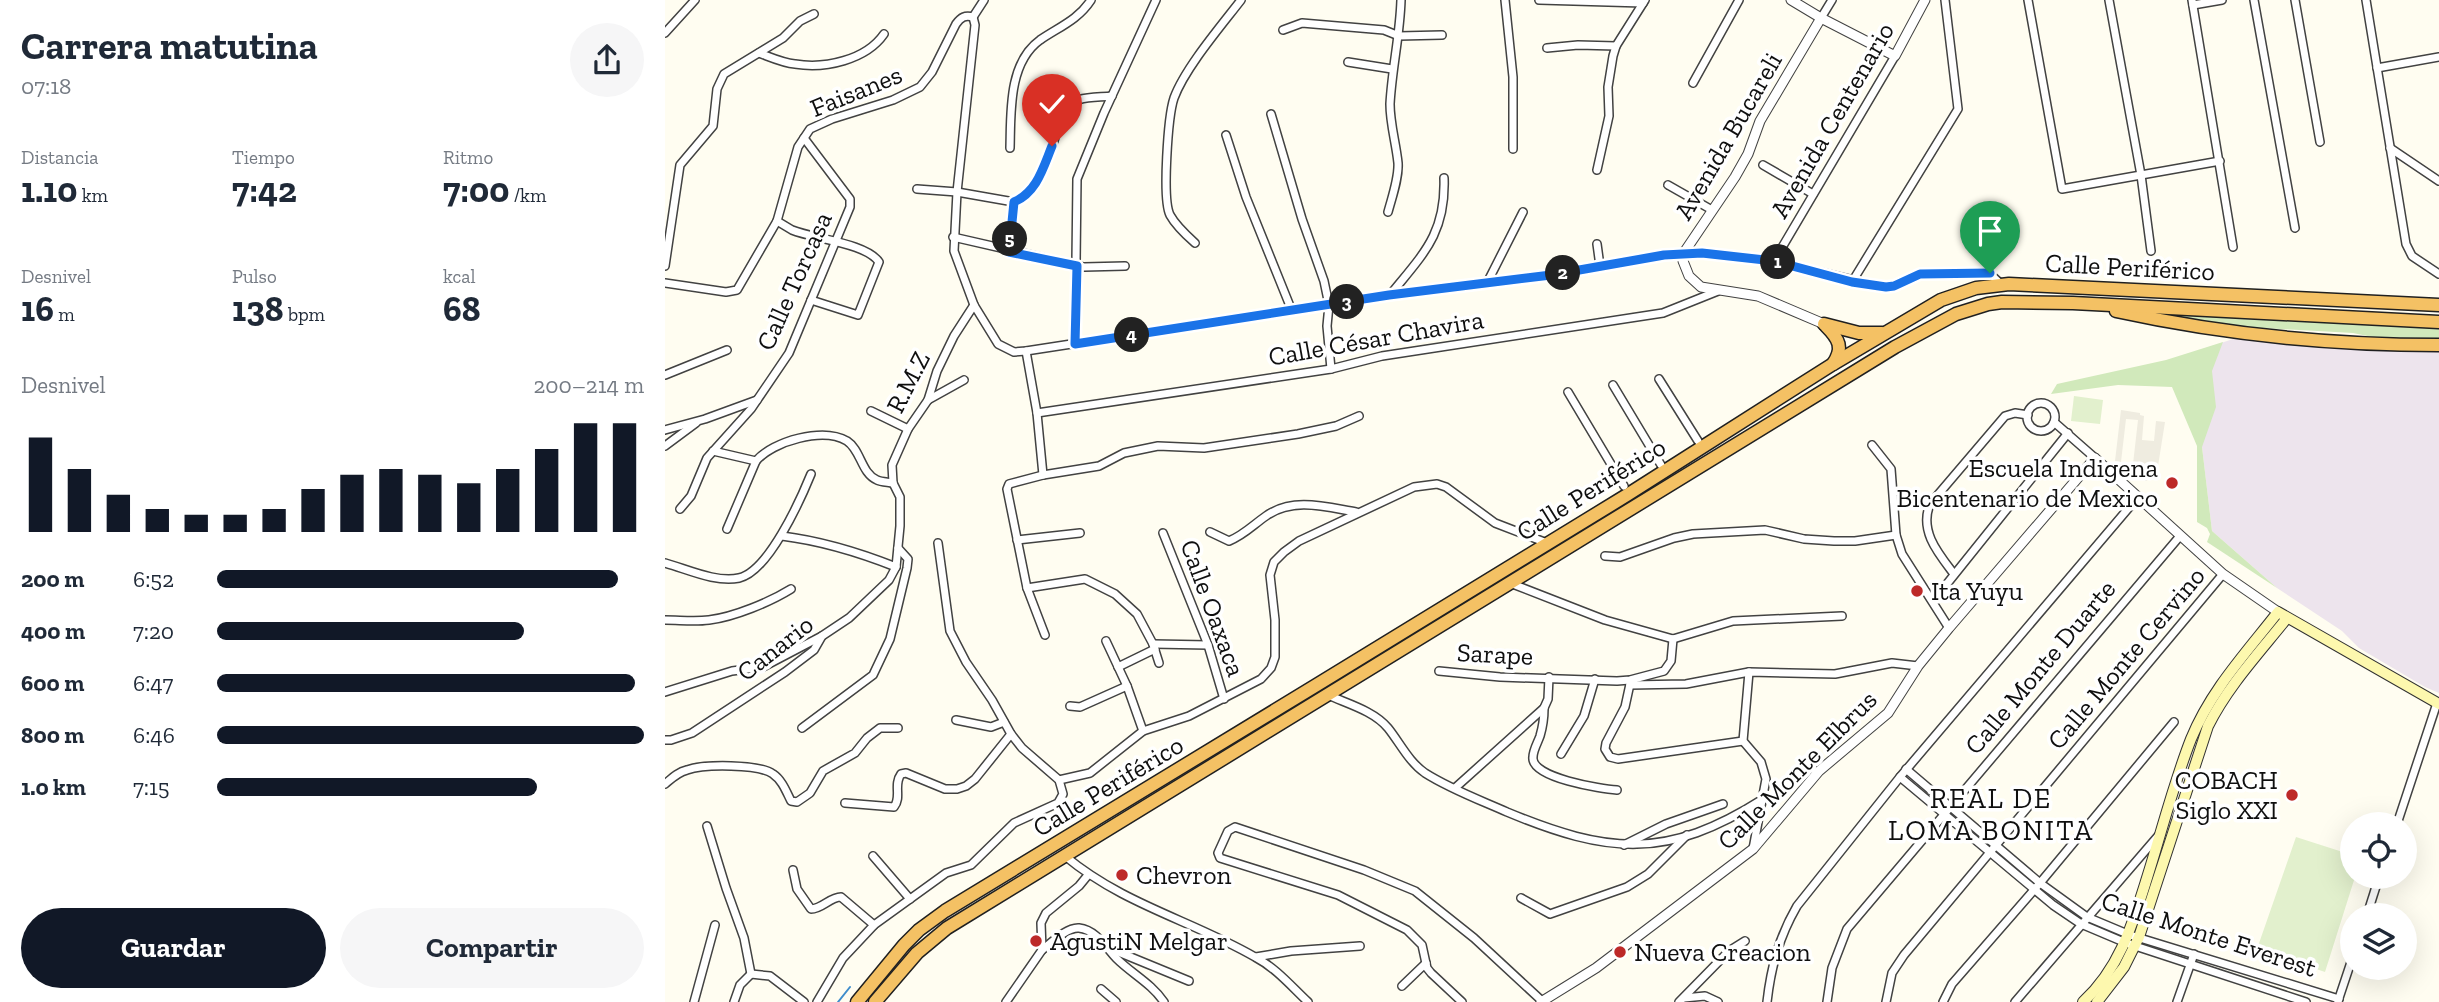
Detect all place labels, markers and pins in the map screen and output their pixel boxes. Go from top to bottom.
pin [1022,74,1082,146]
pin [1960,201,2020,273]
pin: 5 [993,222,1027,256]
pin: 1 [1761,244,1795,280]
pin: 2 [1545,256,1581,290]
pin: 3 [1329,284,1365,320]
pin: 4 [1114,318,1149,352]
place label: Escuela Indigena Bicentenario de Mexico [1896,452,2158,514]
marker: Escuela Indigena Bicentenario de Mexico [2164,475,2180,491]
place label: Ita Yuyu [1931,575,2023,607]
marker: Ita Yuyu [1909,583,1925,599]
place label: COBACH Siglo XXI [2175,764,2278,826]
marker: COBACH Siglo XXI [2284,787,2300,803]
place label: Chevron [1136,859,1232,891]
marker: Chevron [1114,867,1130,883]
place label: AgustiN Melgar [1050,925,1228,957]
marker: AgustiN Melgar [1028,933,1044,949]
place label: Nueva Creacion [1634,936,1811,968]
marker: Nueva Creacion [1612,944,1628,960]

